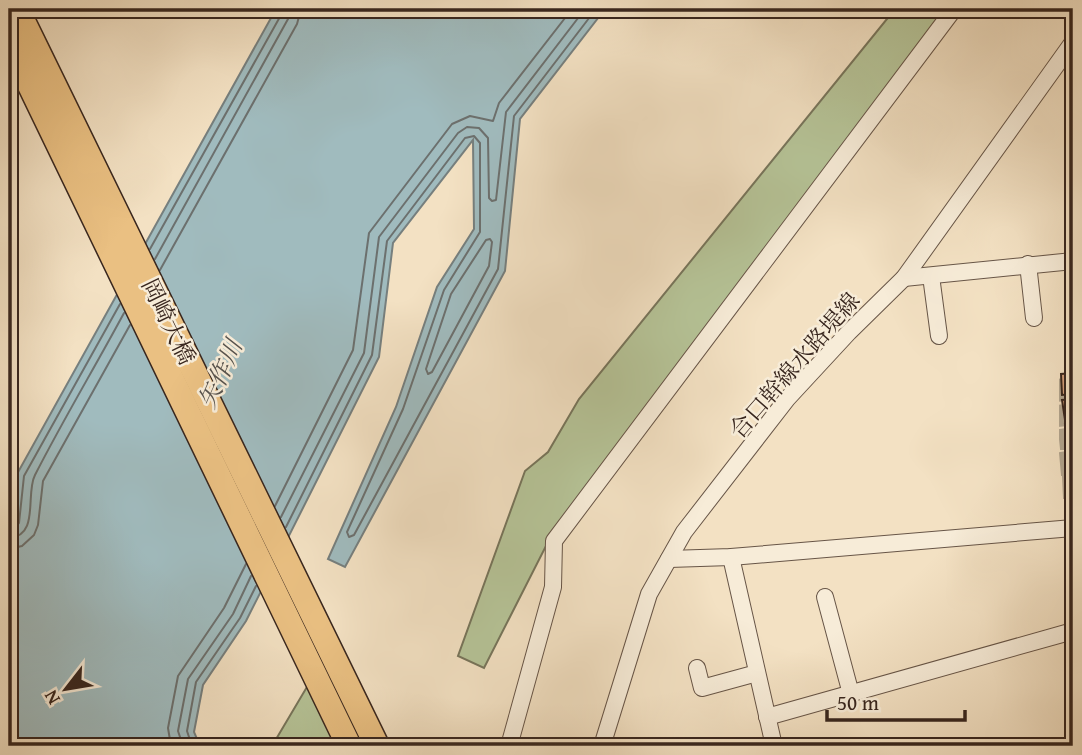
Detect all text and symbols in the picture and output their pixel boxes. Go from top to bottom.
street label: 岡崎大橋 [134,272,204,370]
street label: 合口幹線水路堤線 [721,285,867,445]
water label: 矢作川 [189,331,252,414]
north arrow [32,654,102,724]
scale bar [827,678,965,722]
text: N [36,685,67,710]
text: 50 m [837,687,879,718]

